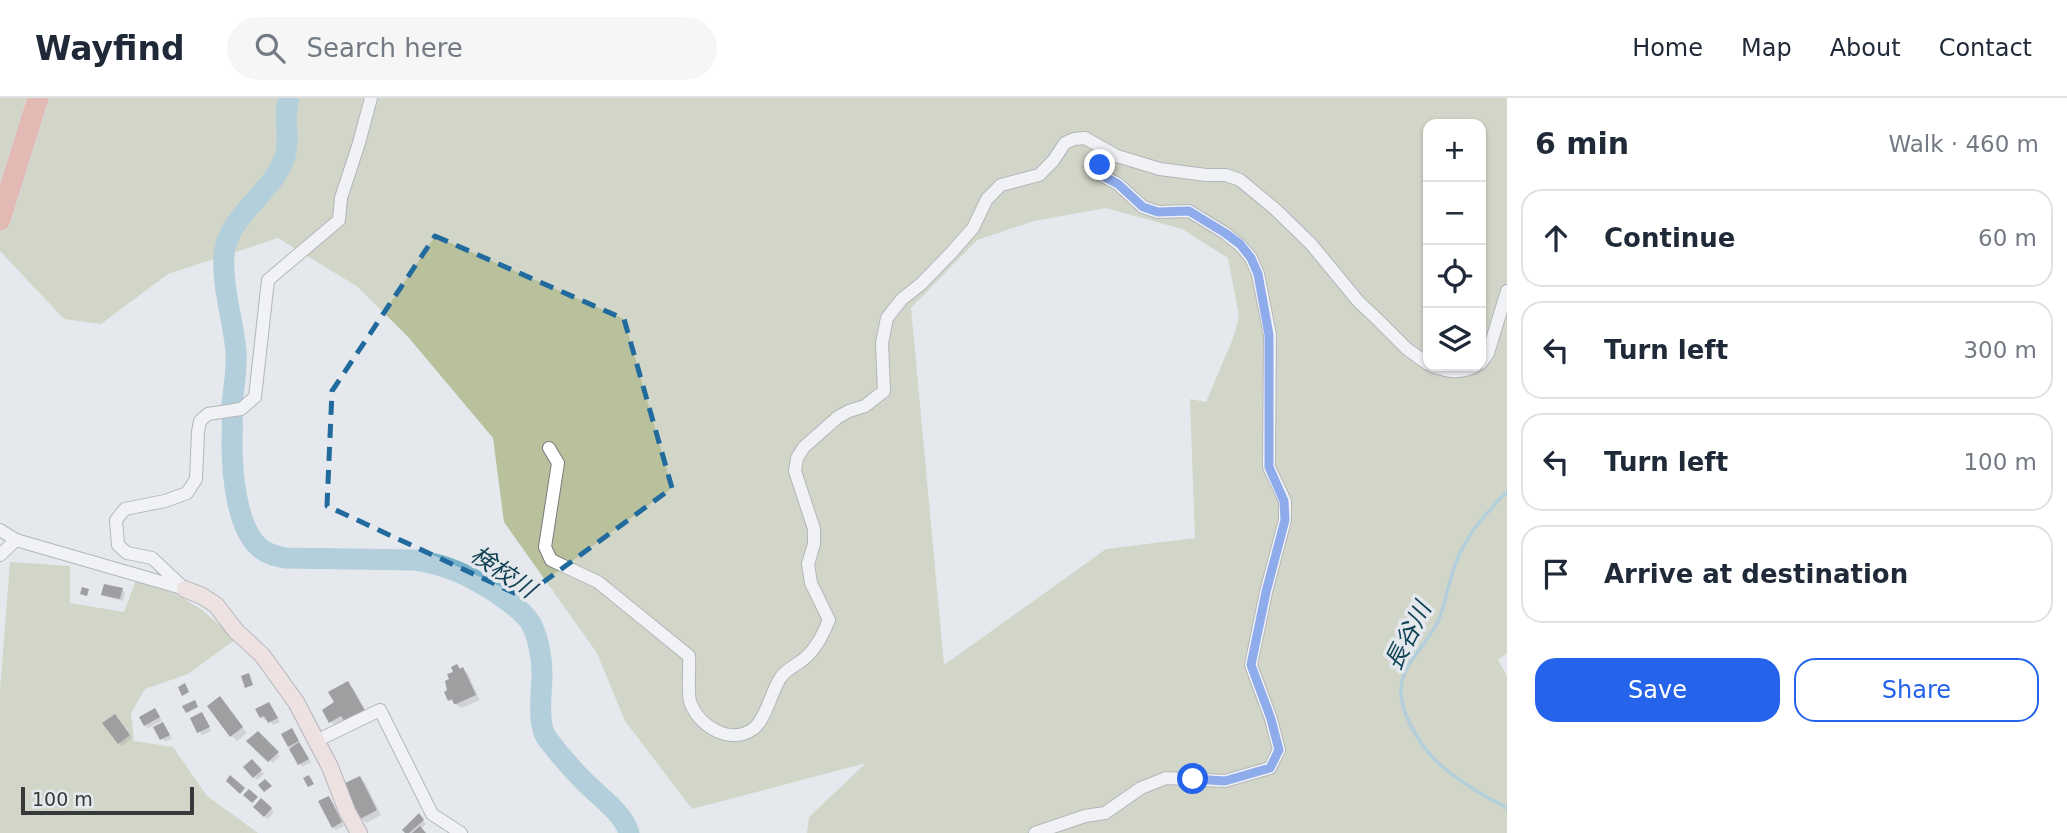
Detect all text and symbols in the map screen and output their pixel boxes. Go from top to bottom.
search box [227,17,717,80]
text: Wayfind [35,29,185,68]
icon: search [251,29,289,67]
text: Search here [307,33,463,63]
text: Home [1632,34,1703,62]
text: Map [1741,34,1792,62]
text: About [1830,34,1901,62]
text: Contact [1939,34,2032,62]
map controls [1423,119,1486,371]
button: + [1423,119,1486,182]
text: 6 min [1535,126,1629,161]
text: Walk · 460 m [1888,131,2039,157]
route end [1084,149,1115,180]
button: − [1423,182,1486,245]
icon: ahead [1537,219,1575,257]
text: Continue [1604,223,1735,253]
text: 60 m [1978,225,2037,251]
button: locate [1423,245,1486,308]
button: layers [1423,308,1486,371]
icon: left [1537,331,1575,369]
text: Turn left [1604,335,1728,365]
text: 300 m [1963,337,2037,363]
icon: left [1537,443,1575,481]
text: Turn left [1604,447,1728,477]
text: 100 m [1963,449,2037,475]
water label: 検校川 [465,540,543,605]
icon: arrive [1537,555,1575,593]
text: Arrive at destination [1604,559,1908,589]
water label: 長谷川 [1379,595,1438,674]
button: Save [1535,658,1780,722]
button: Share [1794,658,2039,722]
route start [1177,763,1208,794]
scale bar [21,784,194,816]
text: 100 m [32,788,93,810]

